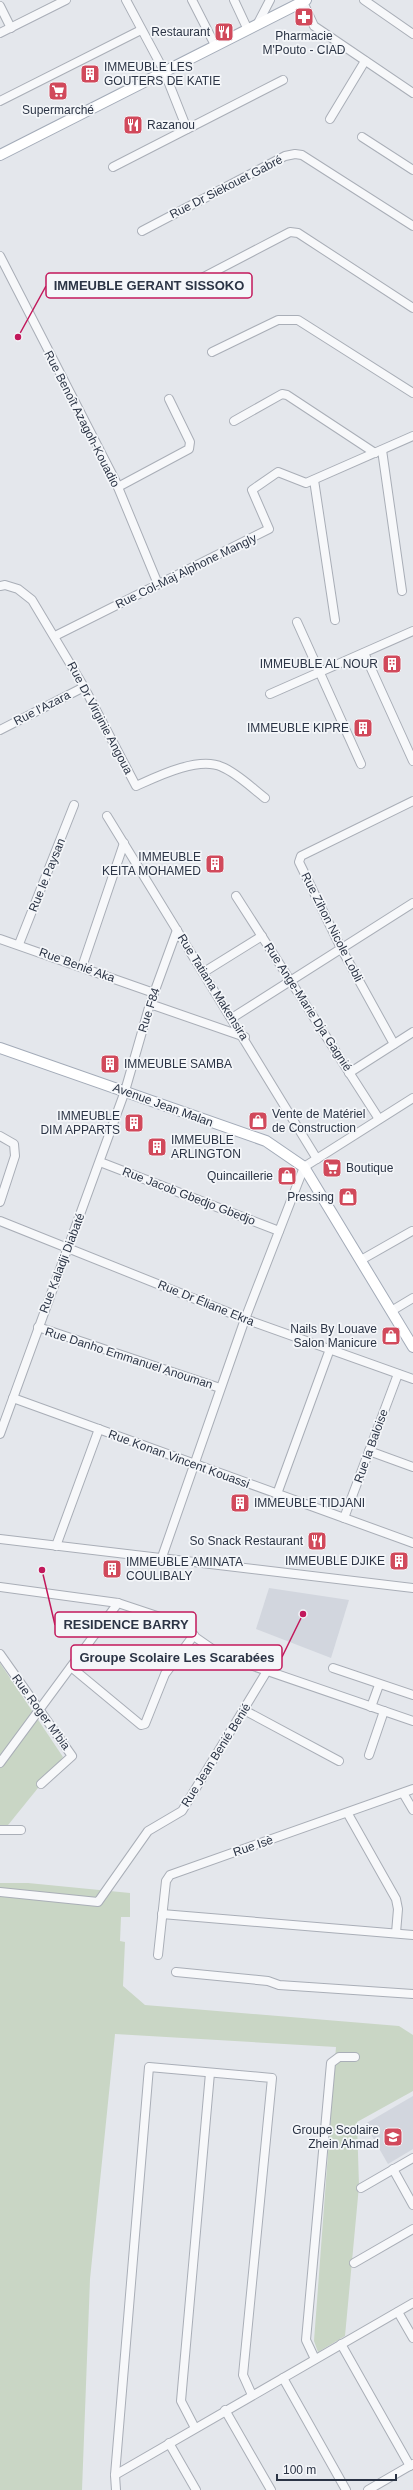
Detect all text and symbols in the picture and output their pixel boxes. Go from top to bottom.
pharmacy icon: Pharmacie M'Pouto - CIAD [293,6,315,28]
restaurant icon: Restaurant [213,21,235,43]
place label: Restaurant [151,25,211,39]
place label: Pharmacie M'Pouto - CIAD [263,29,346,57]
place label: IMMEUBLE LES GOUTERS DE KATIE [104,60,220,88]
building icon: IMMEUBLE LES GOUTERS DE KATIE [79,63,101,85]
supermarket icon: Supermarché [47,80,69,102]
place label: Supermarché [22,103,94,117]
restaurant icon: Razanou [122,114,144,136]
place label: Razanou [147,118,195,132]
street label: Rue Dr Siekouet Gabré [167,152,285,222]
callout: IMMEUBLE GERANT SISSOKO [46,273,252,298]
text: IMMEUBLE GERANT SISSOKO [54,278,244,293]
street label: Rue Benoît Azagoh-Kouadio [41,348,123,490]
street label: Rue Col-Maj Alphone Mangly [113,531,259,611]
building icon: IMMEUBLE AL NOUR [381,653,403,675]
place label: IMMEUBLE AL NOUR [260,657,378,671]
street label: Rue Dr Virginie Angoua [64,659,136,777]
street label: Rue l'Azara [11,688,73,728]
building icon: IMMEUBLE KIPRE [352,717,374,739]
place label: IMMEUBLE KIPRE [247,721,349,735]
street label: Rue le Paysan [26,836,68,914]
place label: IMMEUBLE KEITA MOHAMED [102,850,201,878]
building icon: IMMEUBLE KEITA MOHAMED [204,853,226,875]
street label: Rue Zihon Nicole Lobli [298,870,366,984]
street label: Rue Tatiana Makensira [175,931,252,1043]
street label: Rue Ange-Marie Dja Gagnié [261,940,355,1074]
street label: Rue Benié Aka [37,945,117,985]
street label: Rue F84 [135,986,163,1034]
building icon: IMMEUBLE SAMBA [99,1053,121,1075]
place label: IMMEUBLE SAMBA [124,1057,232,1071]
street label: Avenue Jean Malan [111,1080,215,1130]
place label: Vente de Matériel de Construction [272,1107,365,1135]
place label: IMMEUBLE DIM APPARTS [40,1109,120,1137]
shop icon: Vente de Matériel de Construction [247,1110,269,1132]
building icon: IMMEUBLE DIM APPARTS [123,1112,145,1134]
place label: IMMEUBLE ARLINGTON [171,1133,241,1161]
building icon: IMMEUBLE ARLINGTON [146,1136,168,1158]
supermarket icon: Boutique [321,1157,343,1179]
place label: Boutique [346,1161,394,1175]
street label: Rue Jacob Gbedjo Gbedjo [120,1164,258,1228]
shop icon: Quincaillerie [276,1165,298,1187]
place label: Quincaillerie [207,1169,273,1183]
shop icon: Pressing [337,1186,359,1208]
place label: Pressing [287,1190,334,1204]
street label: Rue Kaladji Diabaté [36,1211,88,1315]
street label: Rue Dr Éliane Ekra [156,1276,257,1329]
place label: Nails By Louave Salon Manicure [290,1322,377,1350]
street label: Rue Danho Emmanuel Anouman [43,1324,215,1392]
shop icon: Nails By Louave Salon Manicure [380,1325,402,1347]
street label: Rue la Baloise [351,1407,391,1485]
street label: Rue Konan Vincent Kouassi [106,1427,252,1491]
building icon: IMMEUBLE TIDJANI [229,1492,251,1514]
place label: IMMEUBLE TIDJANI [254,1496,365,1510]
restaurant icon: So Snack Restaurant [306,1530,328,1552]
place label: So Snack Restaurant [190,1534,304,1548]
building icon: IMMEUBLE DJIKE [388,1550,410,1572]
place label: IMMEUBLE DJIKE [285,1554,385,1568]
place label: IMMEUBLE AMINATA COULIBALY [126,1555,243,1583]
building icon: IMMEUBLE AMINATA COULIBALY [101,1558,123,1580]
callout: RESIDENCE BARRY [55,1612,196,1637]
text: RESIDENCE BARRY [63,1617,189,1632]
callout: Groupe Scolaire Les Scarabées [71,1645,282,1670]
text: Groupe Scolaire Les Scarabées [79,1650,275,1665]
street label: Rue Roger M'bia [9,1672,73,1753]
street label: Rue Jean Benié Benié [178,1700,254,1809]
street label: Rue Isè [231,1833,275,1859]
place label: Groupe Scolaire Zhein Ahmad [292,2123,379,2151]
school or university icon: Groupe Scolaire Zhein Ahmad [382,2126,404,2148]
scale bar [277,2456,396,2482]
text: 100 m [283,2463,316,2477]

